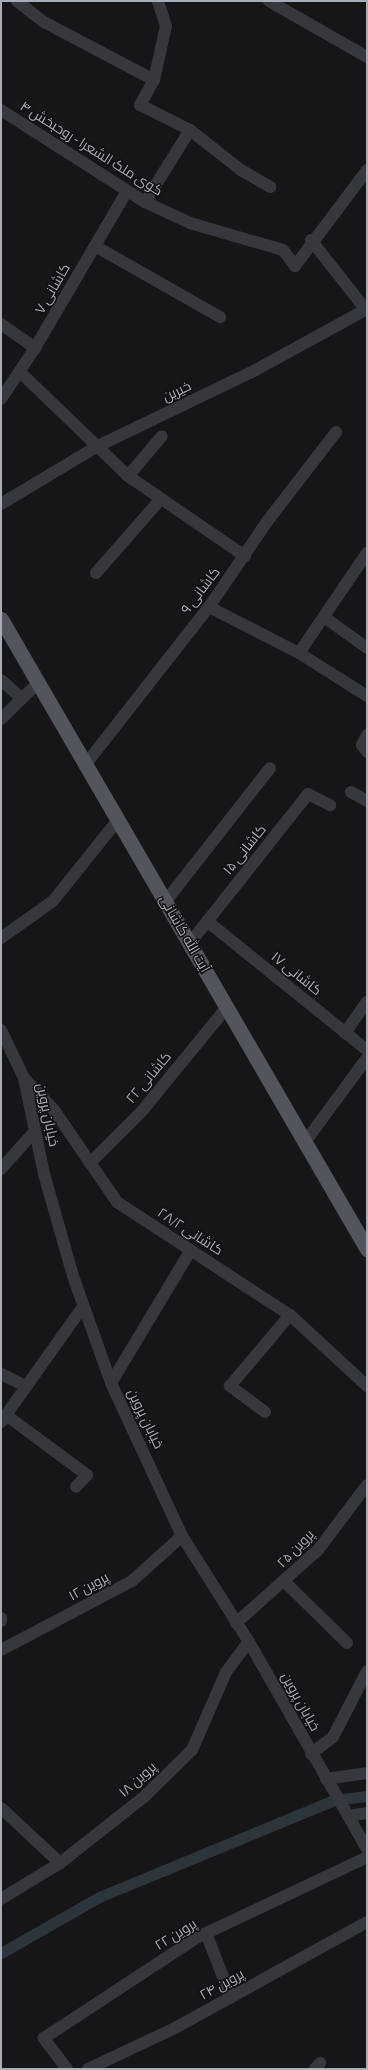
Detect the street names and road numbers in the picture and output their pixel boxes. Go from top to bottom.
street label: کوی ملک الشعرا - روحبخش ۴ [17,98,165,200]
street label: کاشانی ۷ [32,261,74,317]
street label: خیرین [160,378,194,406]
street label: کاشانی ۹ [178,564,224,618]
street label: کاشانی ۱۵ [220,822,270,878]
street label: آیت الله کاشانی [155,892,213,976]
street label: کاشانی ۱۷ [267,949,325,999]
street label: کاشانی ۲۲ [123,1049,175,1107]
street label: خیابان پروین [32,1082,62,1148]
street label: کاشانی ۲۸/۲ [154,1205,226,1259]
street label: خیابان پروین [123,1386,167,1452]
street label: پروین ۲۵ [274,1526,318,1572]
street label: پروین ۱۲ [66,1569,112,1605]
street label: خیابان پروین [277,1670,323,1734]
street label: پروین ۱۸ [116,1759,160,1801]
street label: پروین ۲۲ [152,1916,200,1954]
street label: پروین ۲۴ [197,1966,247,2004]

